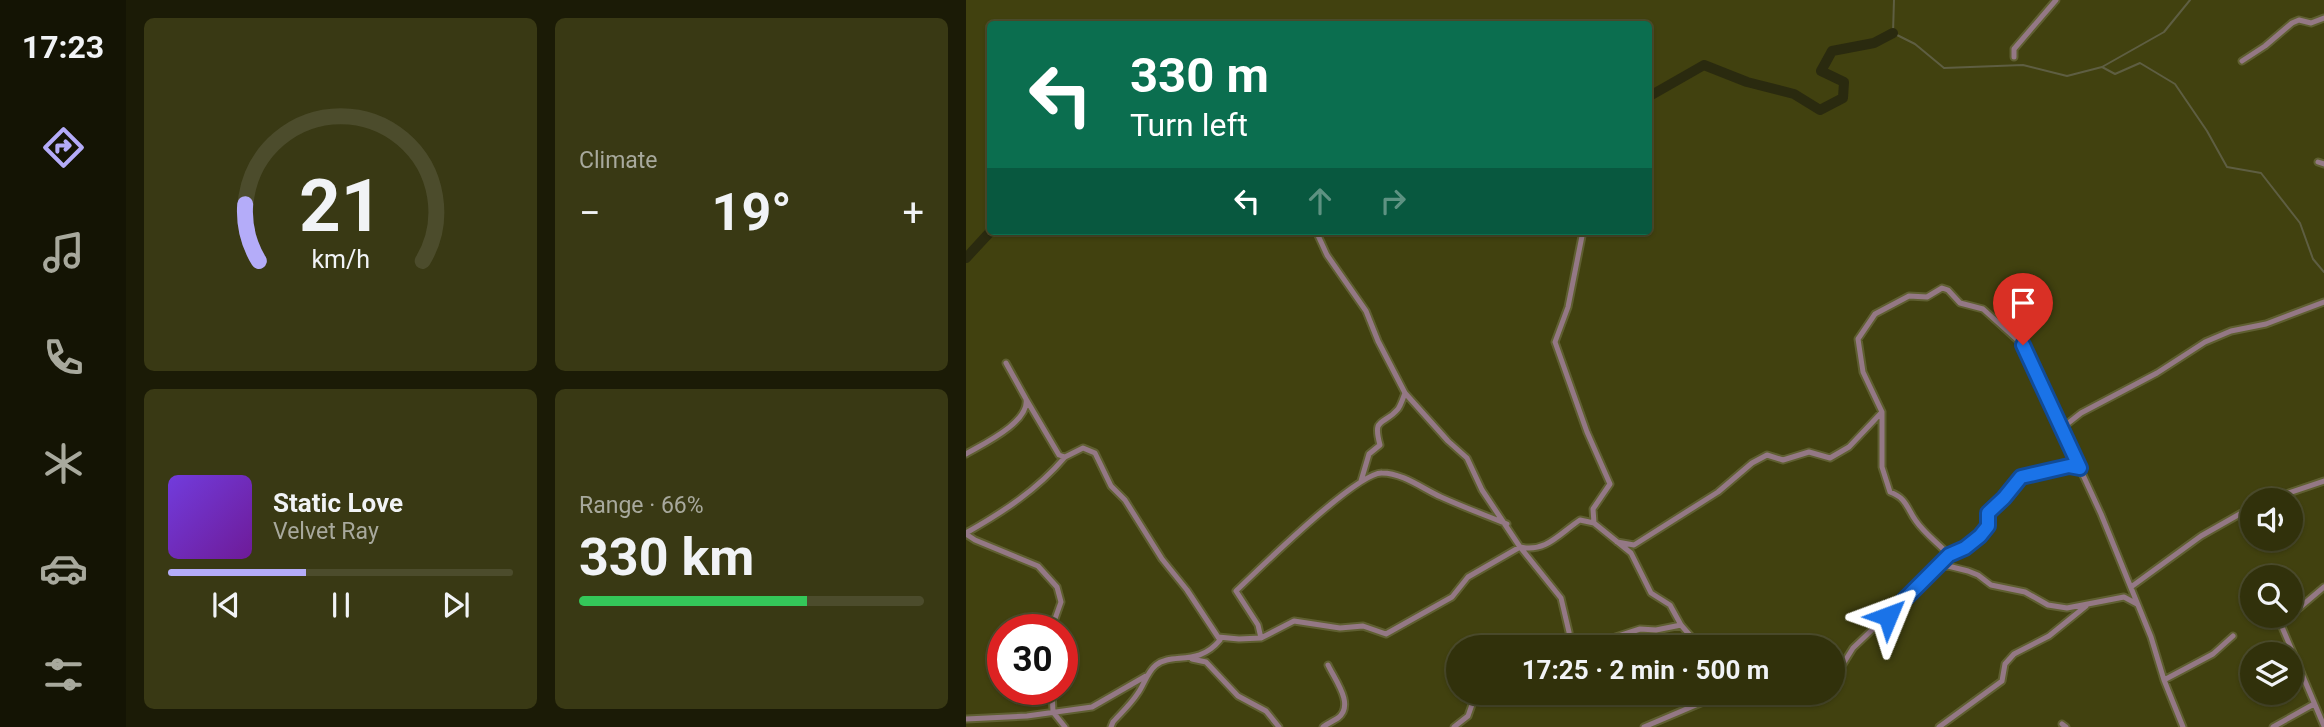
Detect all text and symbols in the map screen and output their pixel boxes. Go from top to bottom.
text: 17:23 [22,28,104,66]
text: 330 m [1130,47,1269,104]
icon: left [1015,49,1106,140]
text: Turn left [1130,106,1248,144]
icon: directions [39,123,88,172]
text: Climate [579,147,658,174]
text: 21 [299,163,382,249]
text: 19° [712,182,792,243]
icon: left [1228,182,1266,220]
icon: ahead [1301,182,1339,220]
icon: right [1374,182,1412,220]
text: − [579,191,601,235]
text: + [902,191,924,235]
icon: music [39,228,88,277]
text: km/h [311,244,370,273]
pin [1993,273,2053,345]
icon: arrive [2004,284,2042,322]
icon: phone [39,333,88,382]
icon: climate [39,439,88,488]
text: Static Love [273,488,403,518]
map controls [2240,488,2303,705]
button: sound [2240,488,2303,551]
text: Range · 66% [579,492,704,519]
text: Velvet Ray [273,518,379,545]
text: 330 km [579,527,754,588]
icon: car [39,544,88,593]
button: search [2240,565,2303,628]
position arrow [1851,579,1925,653]
icon: previous [207,586,245,624]
icon: pause [322,586,360,624]
icon: next [437,586,475,624]
speed limit sign: 30 [987,614,1078,705]
button: layers [2240,642,2303,705]
icon: filters [39,650,88,699]
text: 17:25 · 2 min · 500 m [1522,655,1769,685]

